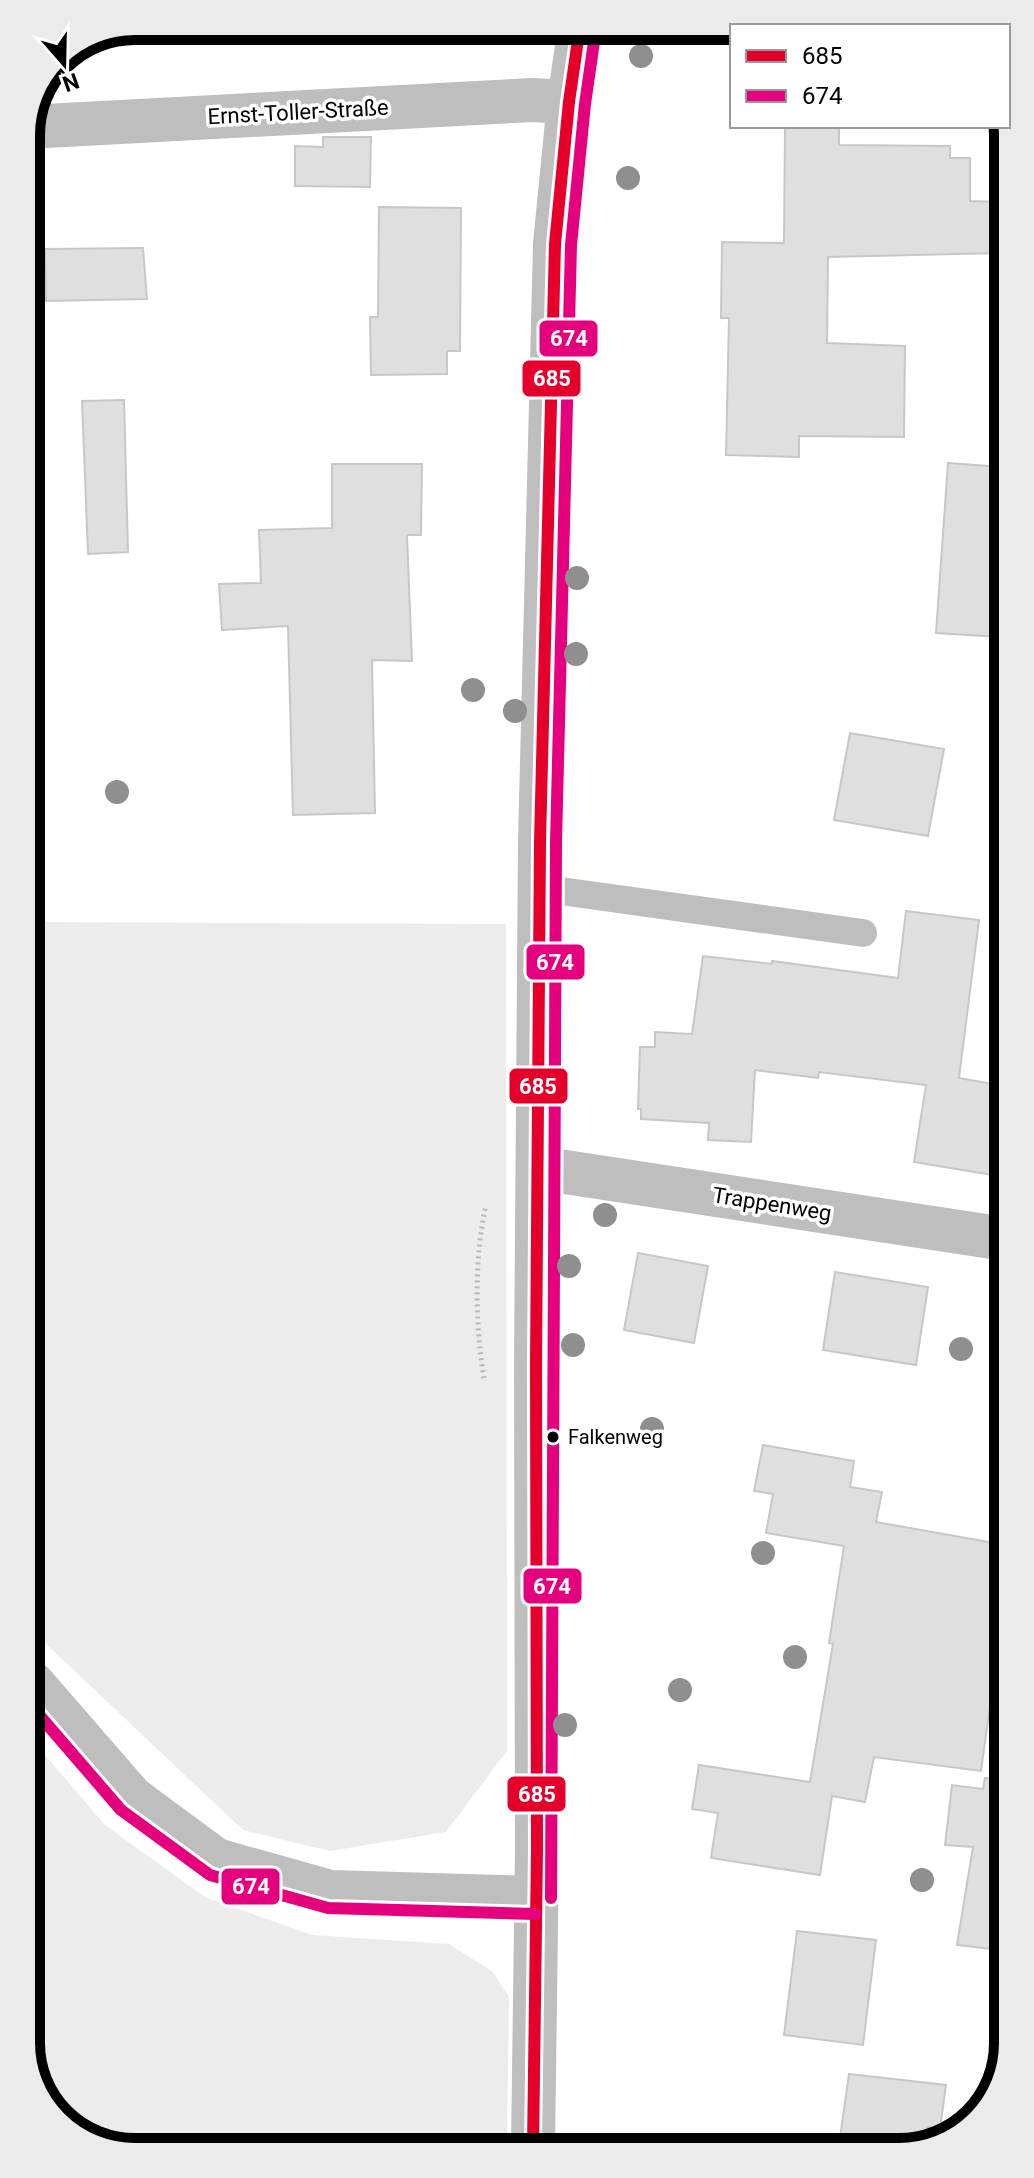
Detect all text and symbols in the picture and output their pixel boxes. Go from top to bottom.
north arrow [24,24,104,104]
legend [730,24,1010,128]
text: 685 [802,42,842,70]
text: N [59,68,82,97]
text: 674 [802,82,842,110]
street label: Ernst-Toller-Straße [207,95,389,129]
line badge: 674 [538,319,599,358]
text: 674 [550,326,588,351]
line badge: 685 [521,359,582,398]
text: 685 [533,366,571,391]
line badge: 674 [525,943,586,981]
text: 674 [536,950,574,975]
line badge: 685 [508,1067,569,1105]
text: 685 [519,1074,557,1099]
street label: Trappenweg [711,1182,833,1226]
place label: Falkenweg [568,1425,663,1449]
marker: Falkenweg [545,1429,561,1445]
line badge: 674 [522,1567,583,1605]
text: 674 [533,1574,571,1599]
line badge: 685 [506,1775,567,1813]
text: 685 [518,1782,556,1807]
line badge: 674 [220,1867,281,1906]
text: 674 [232,1874,270,1899]

